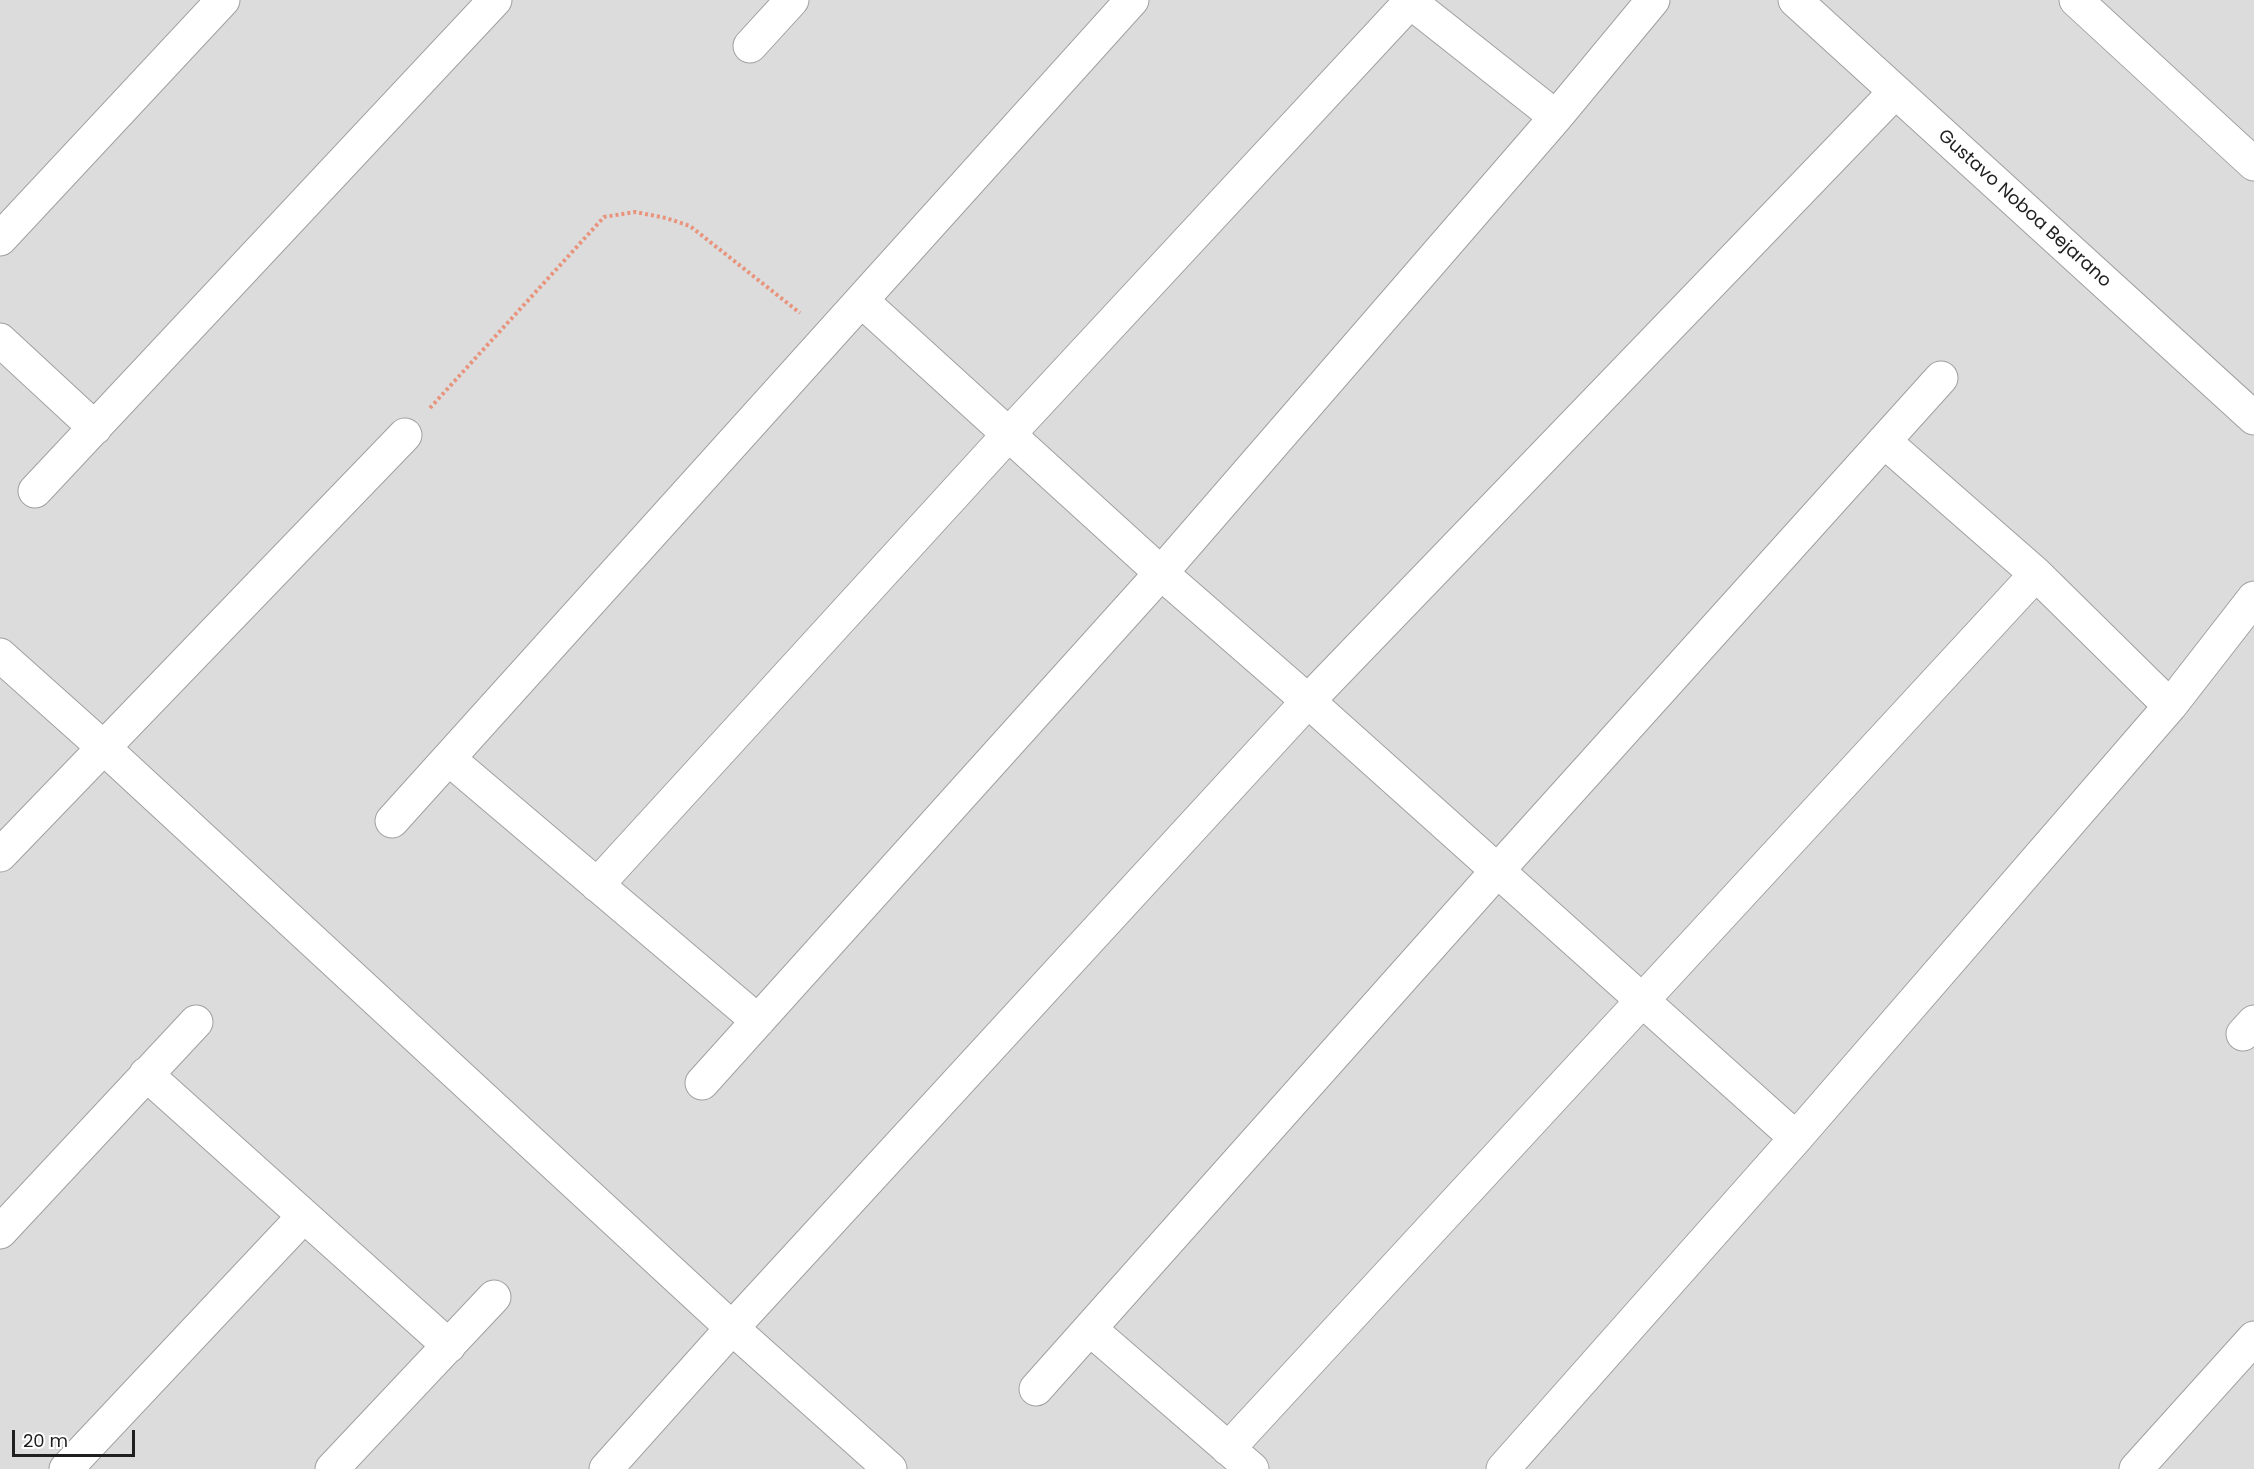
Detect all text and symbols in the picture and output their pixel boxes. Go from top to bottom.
street label: Gustavo Noboa Bejarano [1933,125,2115,293]
scale bar [15,1418,138,1456]
text: 20 m [23,1428,68,1453]

